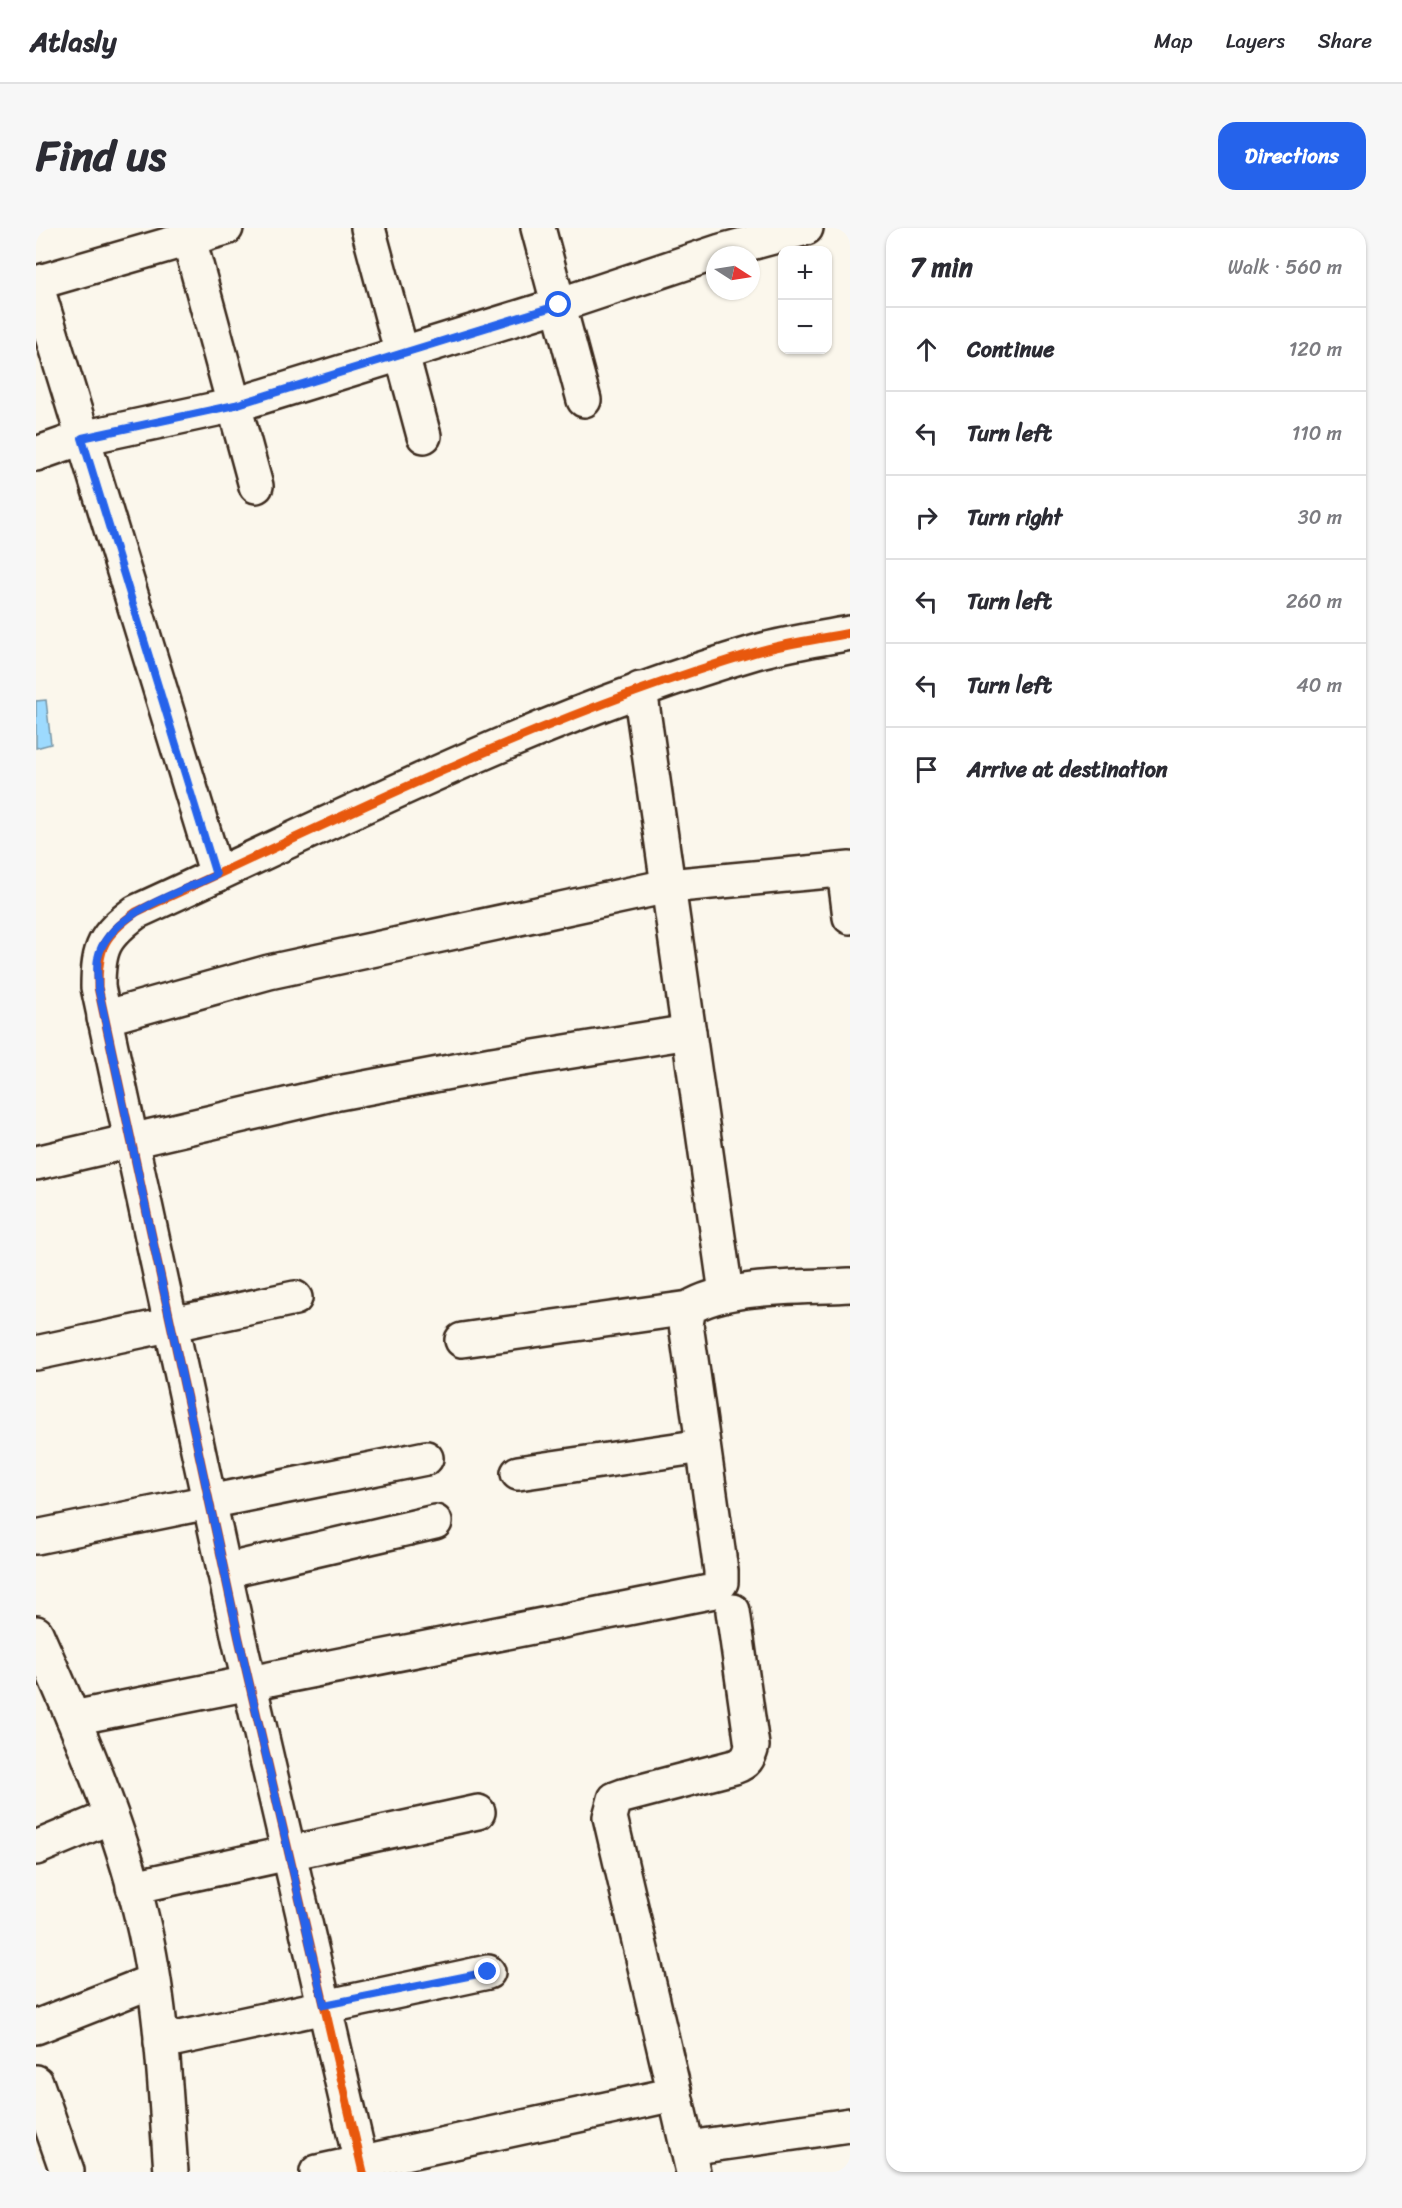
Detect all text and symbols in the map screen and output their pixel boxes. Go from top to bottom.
text: Atlasly [30,17,117,66]
text: Map [1154,22,1193,60]
text: Layers [1226,22,1285,60]
text: Share [1318,22,1372,60]
text: Find us [36,119,166,193]
button: Directions [1218,122,1366,190]
text: 7 min [910,244,973,290]
north arrow [706,246,760,300]
map controls [778,246,832,354]
button: + [778,246,832,300]
text: Walk · 560 m [1228,250,1342,285]
route start [545,291,571,317]
button: − [778,300,832,354]
text: Continue [967,330,1055,369]
text: 120 m [1289,332,1342,367]
icon: ahead [910,333,943,366]
text: Turn left [967,414,1052,453]
text: 110 m [1292,416,1342,451]
icon: left [910,417,943,450]
text: Turn right [967,498,1062,537]
text: 30 m [1298,500,1342,535]
icon: right [910,501,943,534]
text: Turn left [967,582,1052,621]
text: 260 m [1286,584,1342,619]
icon: left [910,585,943,618]
text: Turn left [967,666,1052,705]
text: 40 m [1296,668,1342,703]
icon: left [910,669,943,702]
text: Arrive at destination [967,750,1168,789]
icon: arrive [910,753,943,786]
route end [474,1958,500,1984]

